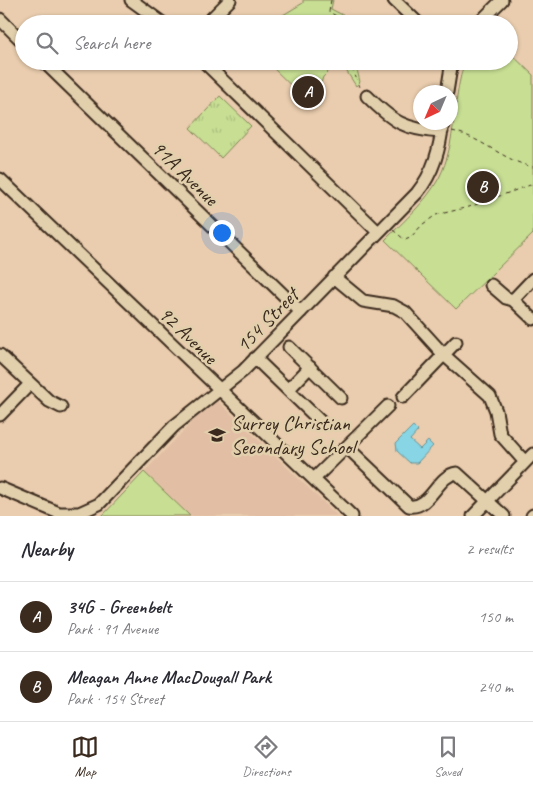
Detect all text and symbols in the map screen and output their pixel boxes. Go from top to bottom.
search box [15,15,518,70]
icon: search [33,29,61,57]
text: Search here [73,31,150,55]
pin: A [292,73,324,111]
north arrow [413,85,458,130]
street label: 91A Avenue [146,135,225,212]
pin: B [467,168,499,206]
your location [209,220,235,246]
street label: 154 Street [230,280,306,358]
street label: 92 Avenue [153,301,224,370]
place label: Surrey Christian Secondary School [231,410,358,460]
school or university icon: Surrey Christian Secondary School [207,425,227,445]
text: Nearby [20,536,73,562]
text: 2 results [466,539,513,559]
text: 34G - Greenbelt [67,595,171,619]
text: A [32,607,40,627]
text: 150 m [479,607,513,627]
text: Park · 91 Avenue [67,619,158,639]
text: Meagan Anne MacDougall Park [67,665,271,689]
text: B [32,677,40,697]
text: 240 m [479,677,513,697]
text: Park · 154 Street [67,689,163,709]
tab: Map [71,733,99,780]
tab: Directions [242,733,291,780]
tab: Saved [434,733,462,780]

